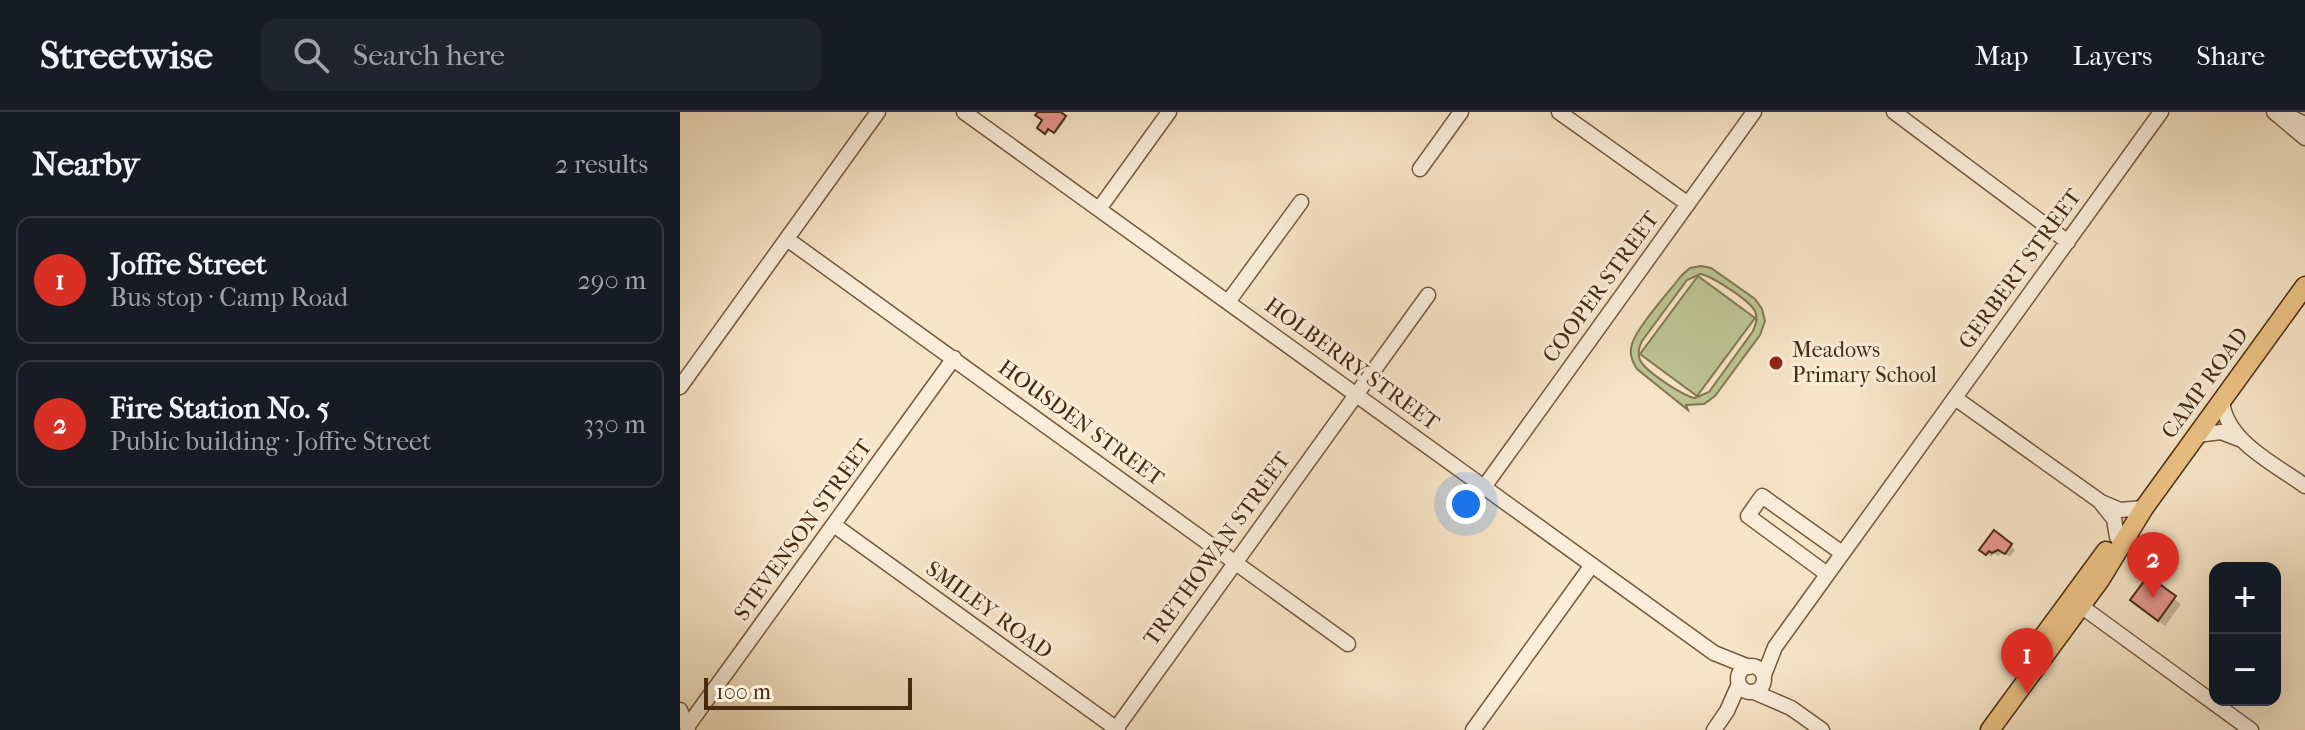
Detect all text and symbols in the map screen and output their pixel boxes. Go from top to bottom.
search box [261,19,821,91]
text: Streetwise [40,33,213,78]
icon: search [289,33,333,77]
text: Search here [353,38,505,73]
text: Map [1975,39,2028,72]
text: Layers [2072,39,2152,72]
text: Share [2196,39,2265,72]
text: Nearby [32,144,139,184]
text: 2 results [555,149,648,180]
street label: GERBERT STREET [1953,183,2087,354]
street label: COOPER STREET [1537,205,1665,368]
text: Joffre Street [110,247,267,282]
text: 1 [55,265,65,296]
text: 290 m [577,265,646,296]
text: Bus stop · Camp Road [110,282,348,313]
street label: HOLBERRY STREET [1260,292,1445,437]
street label: CAMP ROAD [2156,323,2254,443]
place label: Meadows Primary School [1792,337,1937,388]
street label: HOUSDEN STREET [993,354,1170,492]
marker: Meadows Primary School [1767,354,1785,372]
text: Fire Station No. 5 [110,391,330,426]
text: 2 [53,409,67,440]
text: 330 m [583,409,646,440]
text: Public building · Joffre Street [110,426,431,457]
street label: STEVENSON STREET [728,433,878,626]
street label: TRETHOWAN STREET [1138,446,1297,651]
your location [1446,484,1486,524]
pin: 2 [2127,532,2179,598]
street label: SMILEY ROAD [921,555,1057,665]
map controls [2209,562,2281,706]
button: + [2209,562,2281,634]
pin: 1 [2001,628,2053,694]
button: − [2209,634,2281,706]
scale bar [704,674,912,710]
text: 100 m [716,679,771,705]

